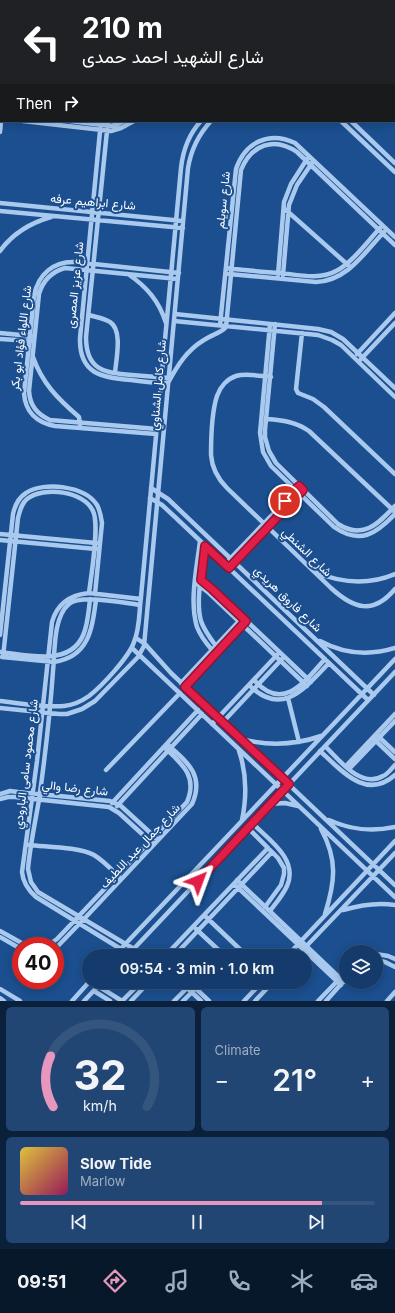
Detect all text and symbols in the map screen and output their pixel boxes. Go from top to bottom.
text: 210 m [82,11,163,45]
icon: left [16,16,68,68]
text: شارع الشهيد احمد حمدى [82,46,264,67]
icon: right [60,92,82,114]
text: Then [16,94,52,113]
street label: شارع سويلم [212,171,235,230]
street label: شارع ابراهيم عرفه [49,190,136,215]
street label: شارع عزيز المصرى [62,241,89,329]
street label: شارع اللواء فؤاد ابو بكر [6,284,36,393]
street label: شارع كامل الشناوي [146,339,172,431]
pin [268,484,302,518]
icon: arrive [274,490,296,512]
street label: شارع الشنطي [277,524,336,581]
street label: شارع فاروق هريدي [249,562,325,637]
street label: شارع محمود سامى البارودي [10,698,44,830]
street label: شارع رضا والي [41,777,109,801]
street label: شارع جمال عبد اللطيف [96,800,184,893]
position arrow [177,860,219,902]
speed limit sign: 40 [12,937,64,989]
map controls [339,945,383,989]
button: layers [339,945,383,989]
text: 09:54 · 3 min · 1.0 km [120,959,274,978]
text: Climate [215,1042,261,1058]
text: 32 [74,1050,127,1100]
text: 21° [272,1062,317,1098]
text: − [215,1067,229,1093]
text: + [360,1067,375,1093]
text: km/h [83,1097,117,1114]
text: Slow Tide [80,1154,152,1173]
text: Marlow [80,1173,126,1189]
icon: previous [68,1211,90,1233]
icon: pause [186,1211,208,1233]
icon: next [305,1211,327,1233]
icon: directions [101,1267,129,1295]
icon: music [163,1267,191,1295]
icon: phone [225,1267,253,1295]
icon: climate [288,1267,316,1295]
icon: car [350,1267,378,1295]
text: 09:51 [17,1271,66,1292]

